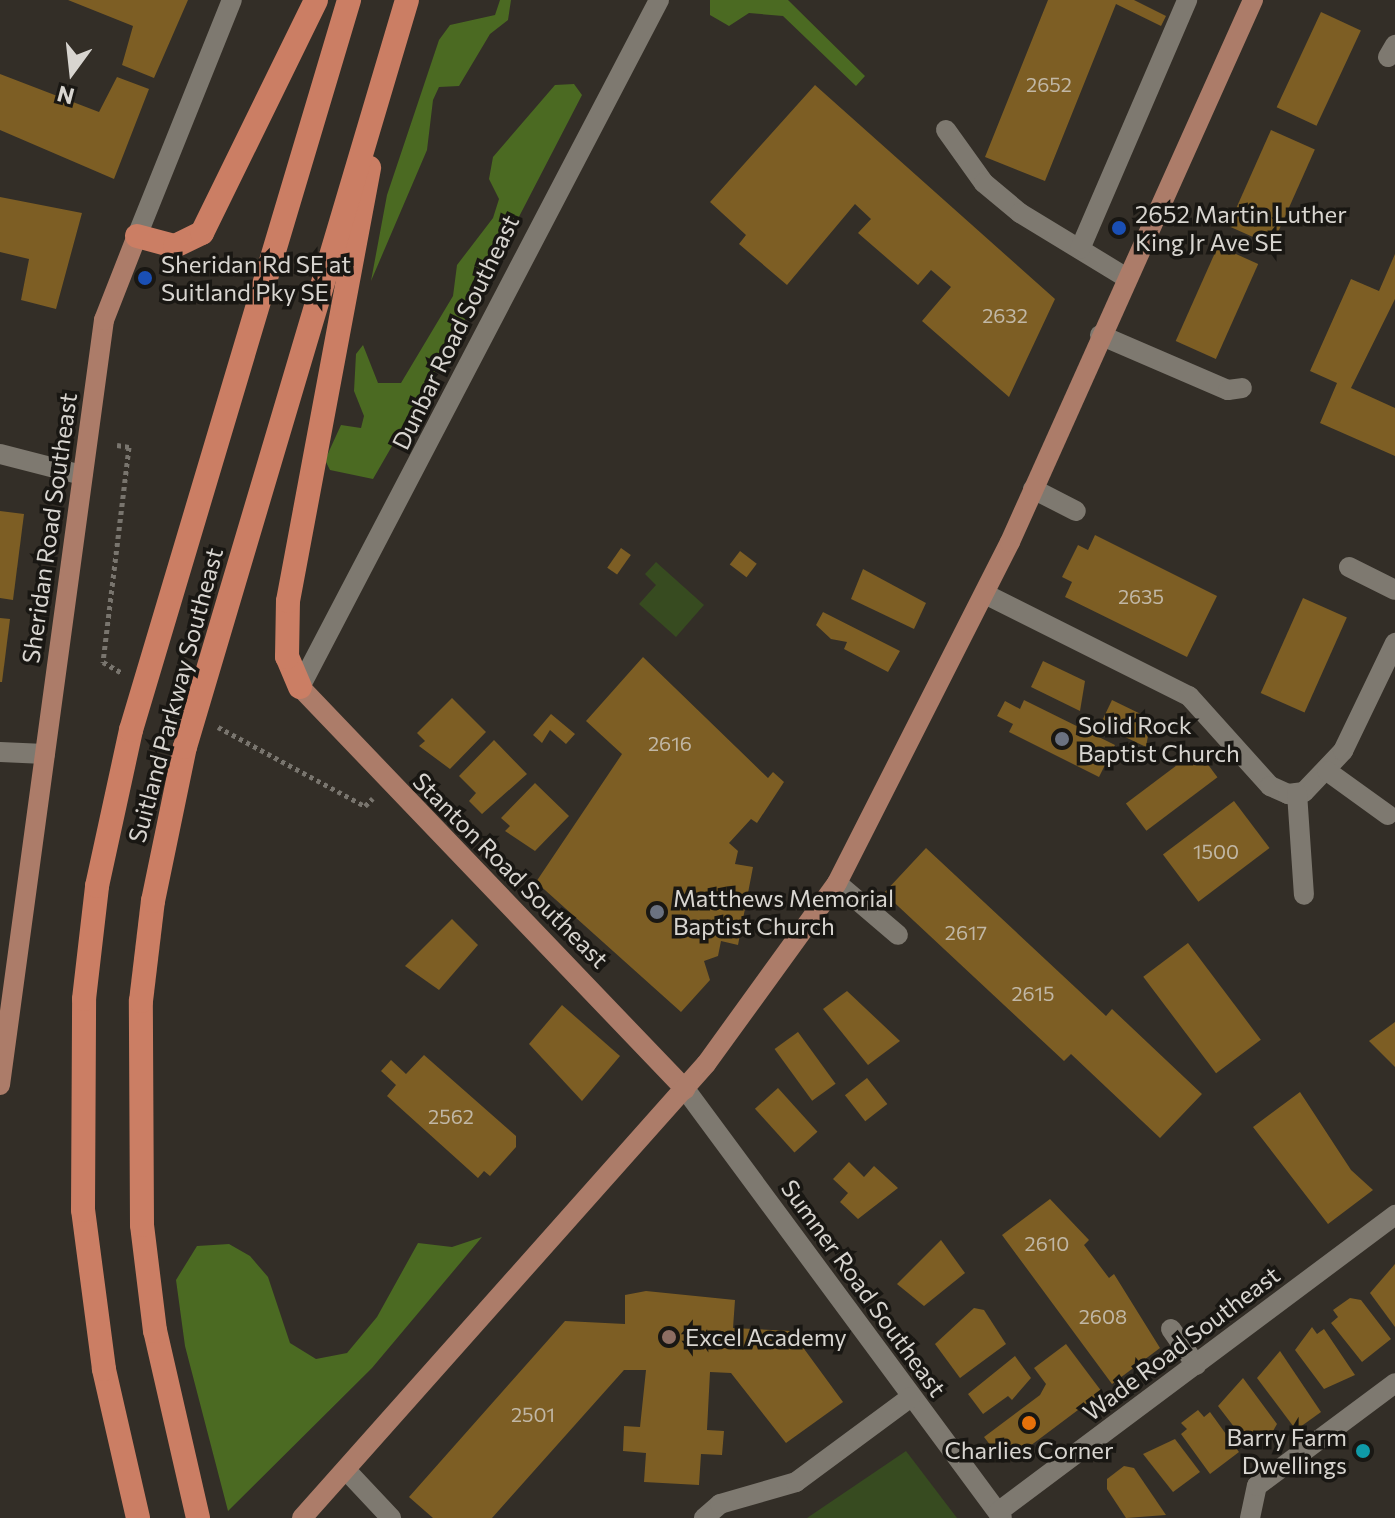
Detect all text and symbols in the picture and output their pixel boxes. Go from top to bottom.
north arrow [32,32,112,112]
house number: 2652 [1026,72,1072,96]
text: N [54,80,77,111]
place label: 2652 Martin Luther King Jr Ave SE [1135,200,1347,256]
street label: Dunbar Road Southeast [386,210,524,454]
marker: 2652 Martin Luther King Jr Ave SE [1110,219,1128,237]
place label: Sheridan Rd SE at Suitland Pky SE [161,250,351,306]
marker: Sheridan Rd SE at Suitland Pky SE [136,269,154,287]
house number: 2632 [982,303,1028,327]
street label: Sheridan Road Southeast [16,391,82,665]
street label: Suitland Parkway Southeast [122,544,228,846]
house number: 2635 [1118,584,1164,608]
place label: Solid Rock Baptist Church [1078,711,1240,767]
marker: Solid Rock Baptist Church [1053,730,1071,748]
house number: 2616 [648,731,692,755]
street label: Stanton Road Southeast [407,766,615,974]
house number: 1500 [1193,839,1239,863]
place label: Matthews Memorial Baptist Church [673,884,894,940]
marker: Matthews Memorial Baptist Church [648,903,666,921]
house number: 2617 [945,920,987,944]
house number: 2615 [1011,981,1055,1005]
house number: 2562 [428,1104,474,1128]
street label: Sumner Road Southeast [776,1174,952,1402]
house number: 2610 [1025,1231,1069,1255]
street label: Wade Road Southeast [1077,1260,1285,1426]
house number: 2608 [1079,1304,1127,1328]
place label: Excel Academy [685,1323,847,1351]
marker: Excel Academy [660,1328,678,1346]
house number: 2501 [511,1402,555,1426]
marker: Charlies Corner [1020,1414,1038,1432]
place label: Barry Farm Dwellings [1226,1423,1347,1479]
place label: Charlies Corner [944,1436,1114,1464]
marker: Barry Farm Dwellings [1354,1442,1372,1460]

